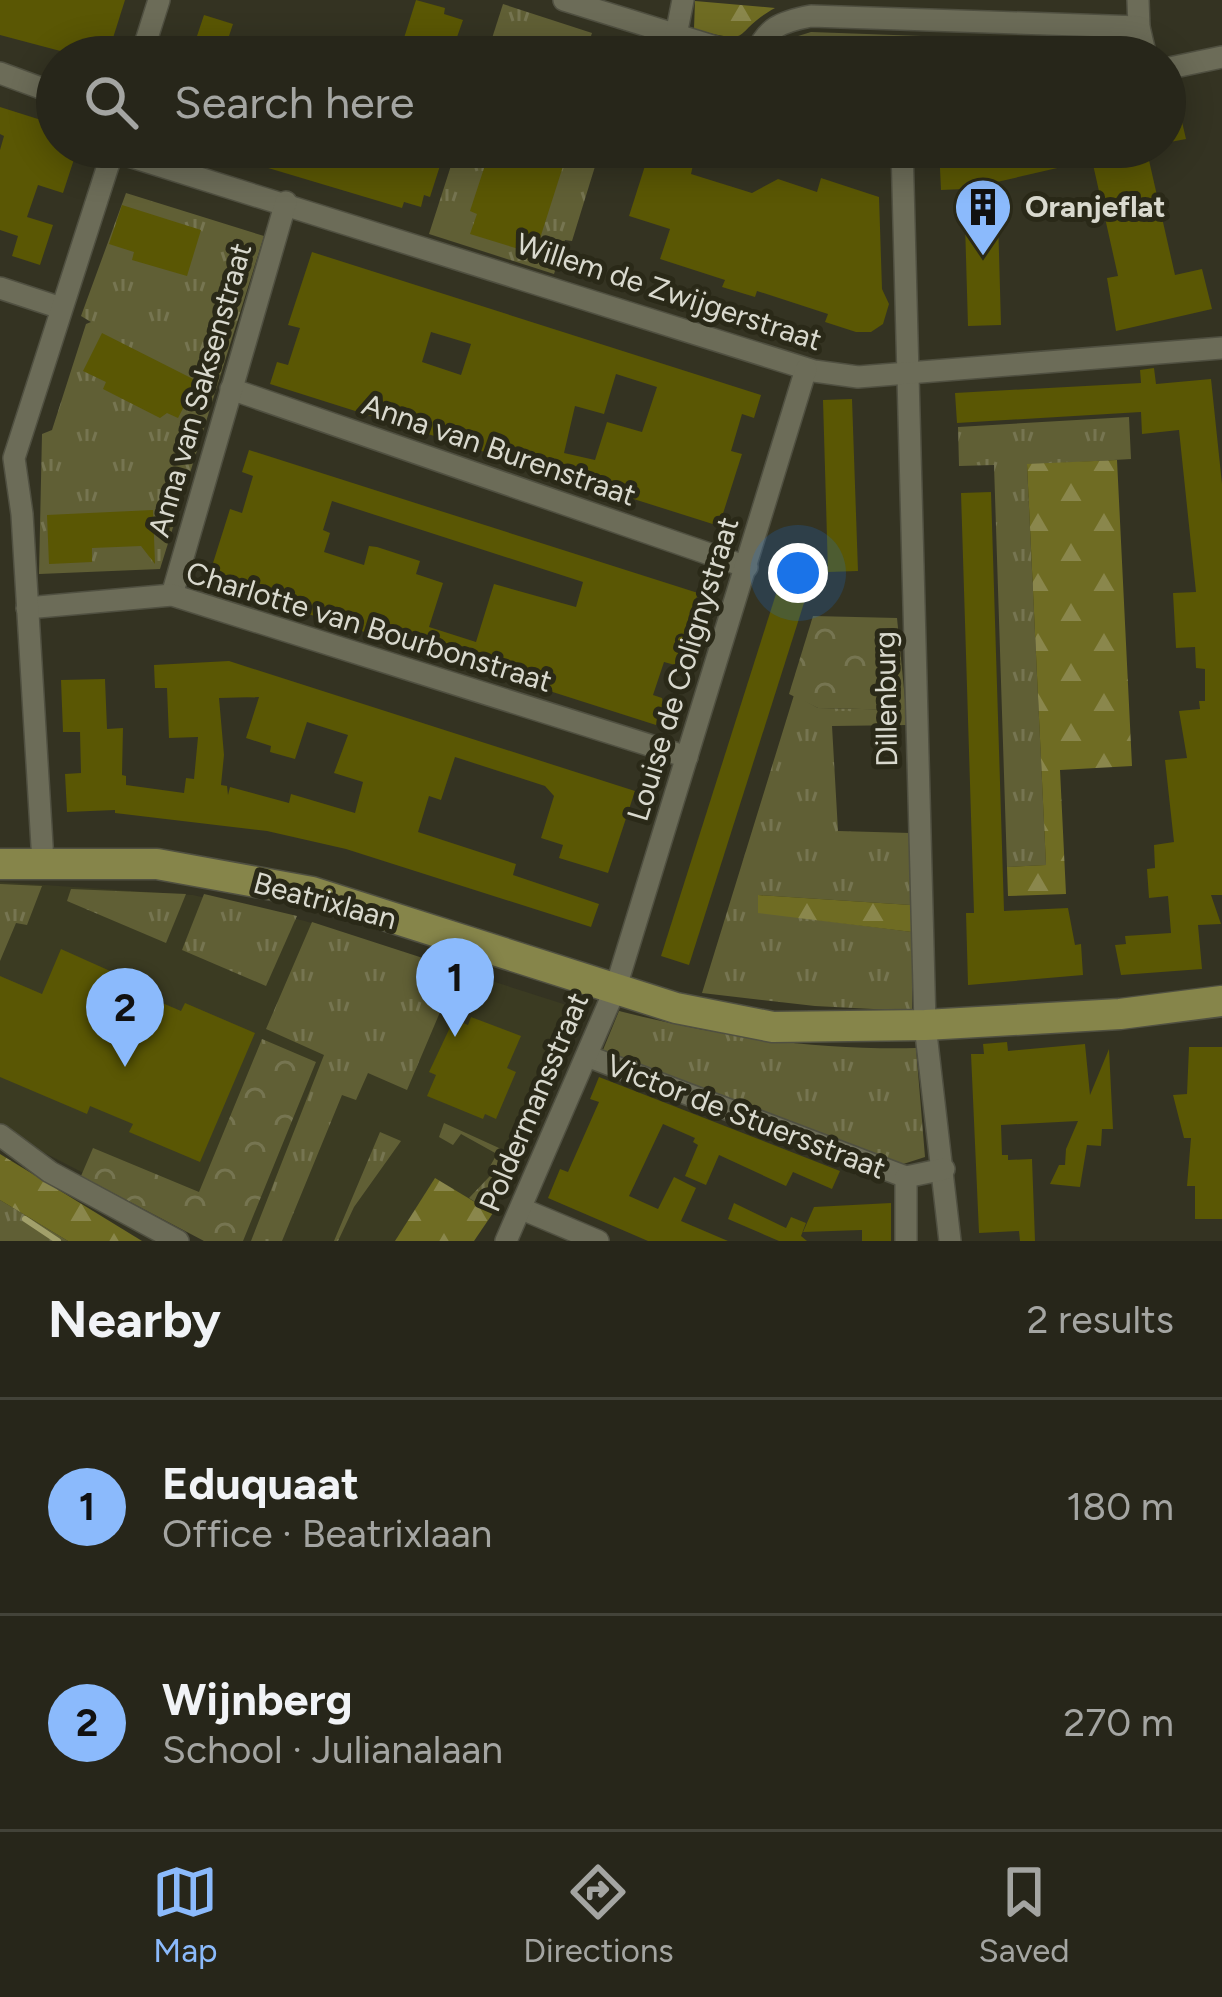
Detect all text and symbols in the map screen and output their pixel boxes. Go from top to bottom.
search box [36,36,1186,168]
icon: search [78,69,144,135]
text: Search here [174,75,414,129]
building icon: Oranjeflat [952,176,1014,258]
place label: Oranjeflat [1025,188,1166,225]
street label: Willem de Zwijgerstraat [512,225,827,358]
street label: Anna van Saksenstraat [140,239,259,541]
street label: Anna van Burenstraat [357,385,641,514]
street label: Louise de Colignystraat [619,512,746,825]
your location [768,543,828,603]
street label: Charlotte van Bourbonstraat [182,553,557,700]
street label: Dillenburg [866,631,905,767]
street label: Beatrixlaan [250,864,401,937]
pin: 1 [416,938,494,1037]
pin: 2 [86,968,164,1067]
street label: Poldermansstraat [471,987,596,1217]
street label: Victor de Stuersstraat [601,1046,891,1187]
text: Nearby [48,1289,221,1350]
text: 2 results [1027,1296,1174,1343]
text: Eduquaat [162,1456,359,1510]
text: 1 [79,1483,95,1530]
text: 180 m [1066,1483,1174,1530]
text: Office · Beatrixlaan [162,1510,492,1557]
text: Wijnberg [162,1672,353,1726]
text: 2 [76,1699,98,1746]
text: 270 m [1063,1699,1174,1746]
text: School · Julianalaan [162,1726,503,1773]
tab: Map [152,1859,218,1970]
tab: Directions [523,1859,674,1970]
tab: Saved [979,1859,1070,1970]

